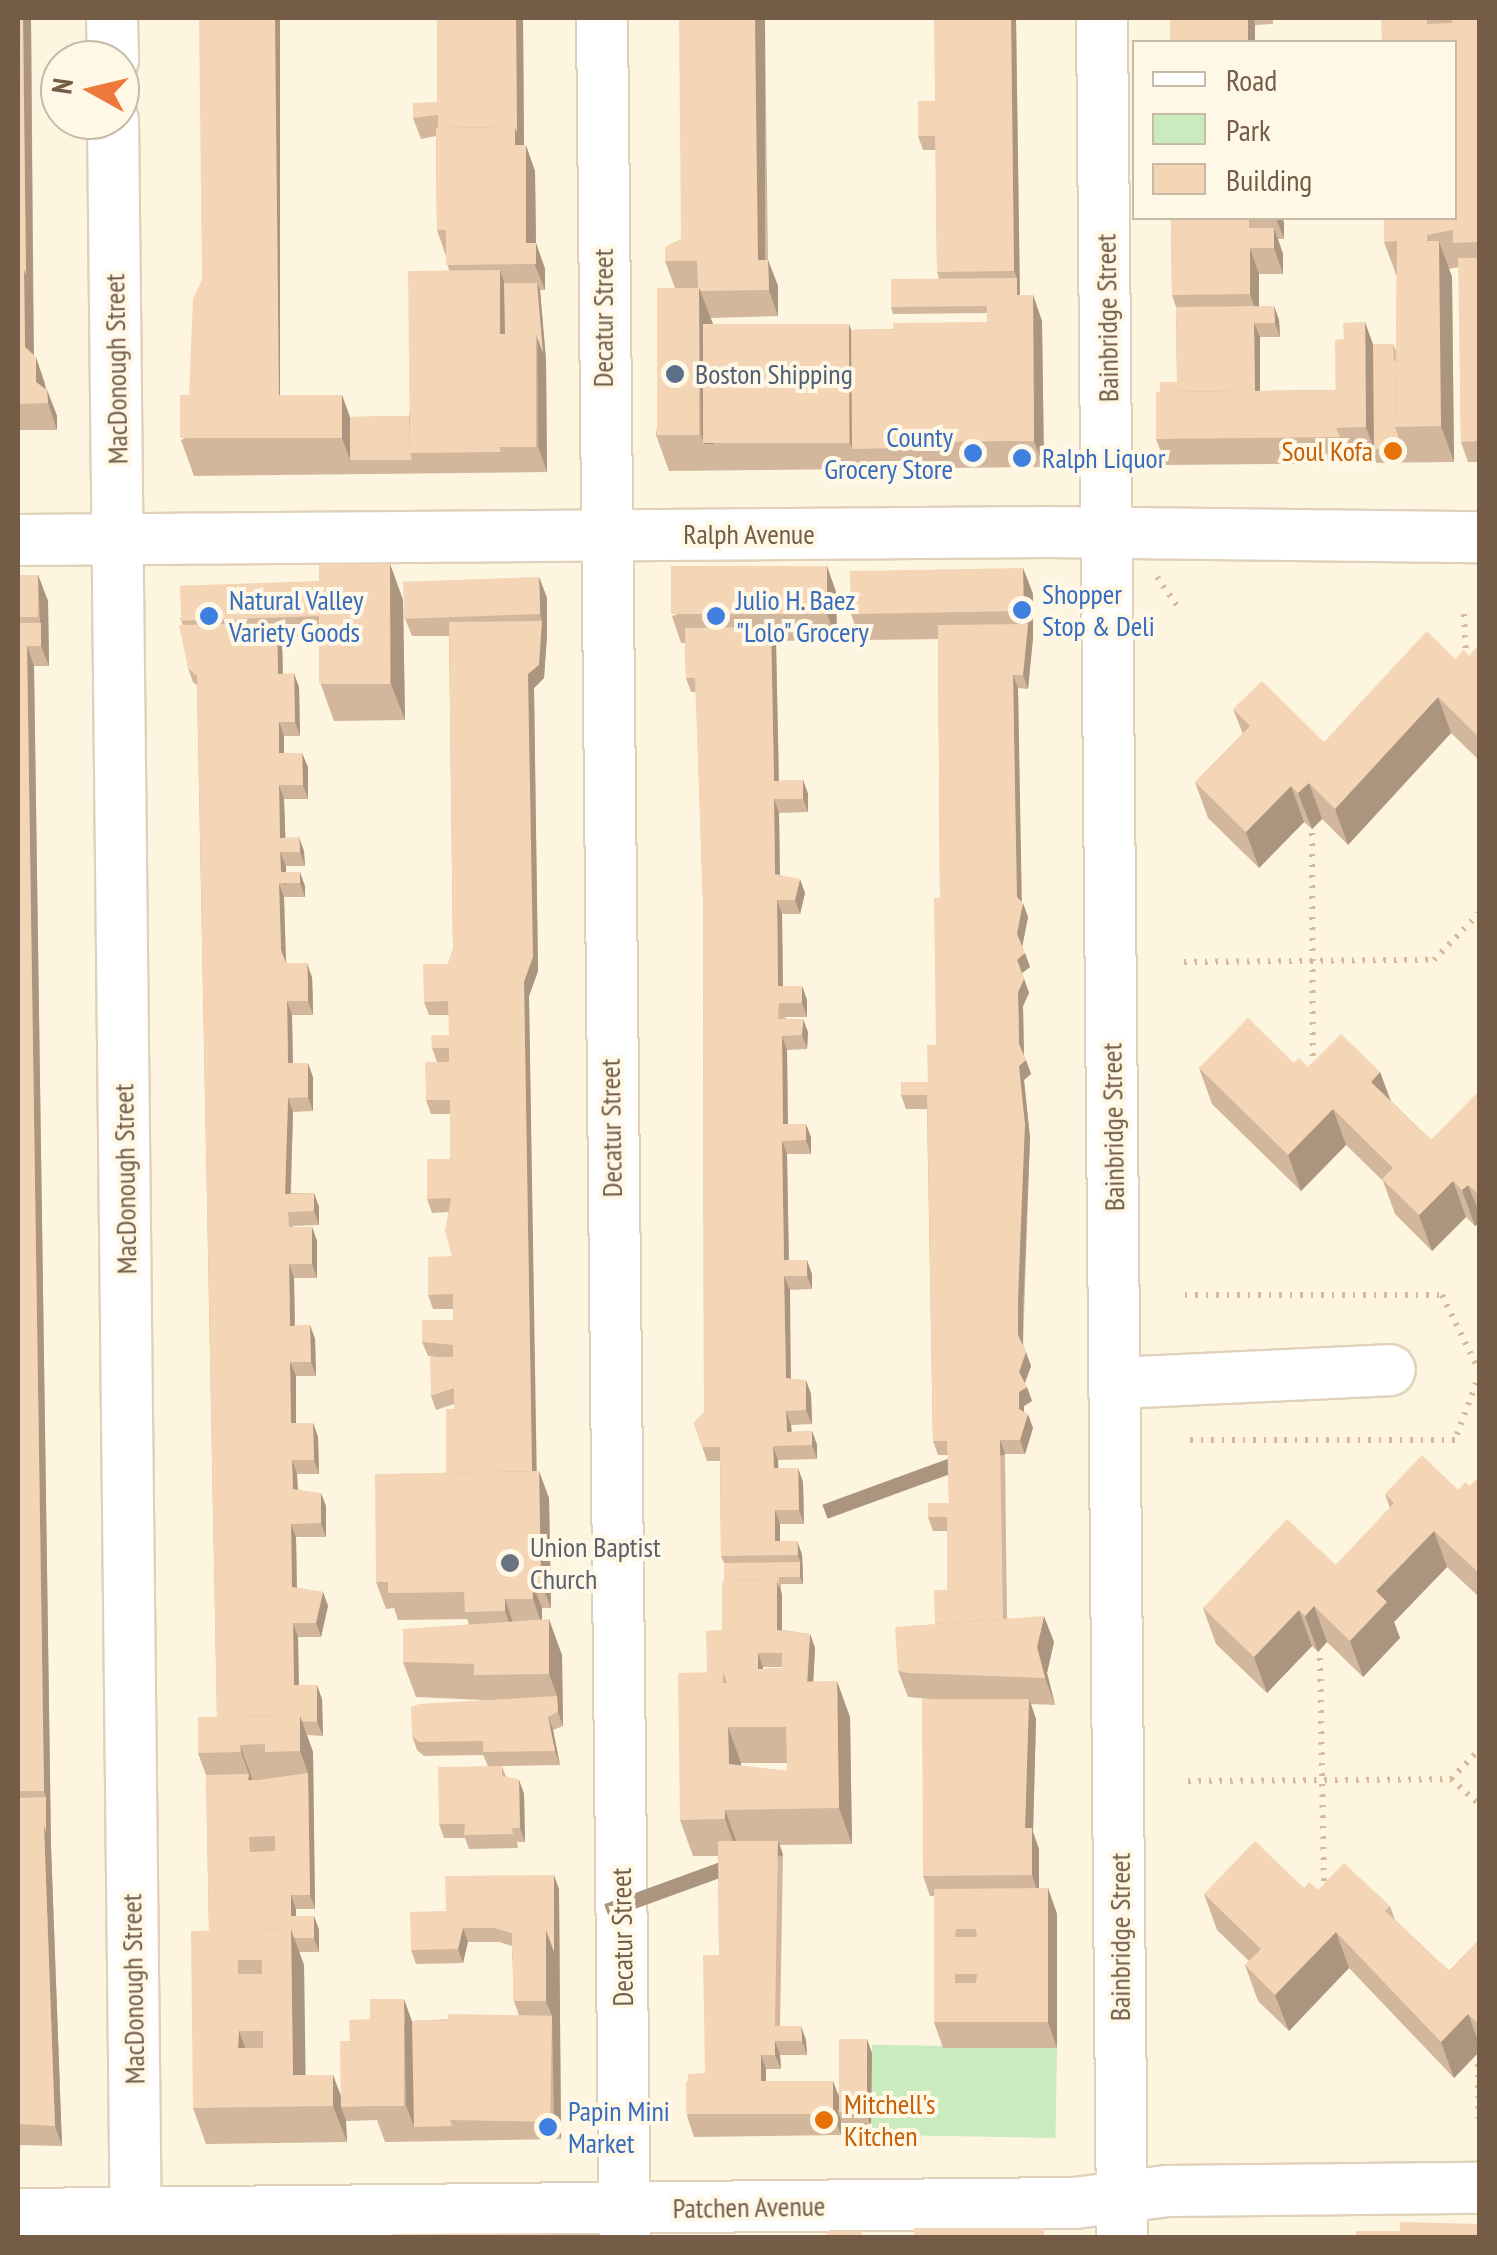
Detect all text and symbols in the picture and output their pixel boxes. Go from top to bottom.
north arrow [40,40,140,140]
legend [1132,40,1457,220]
text: Road [1226,60,1277,99]
text: N [42,76,81,96]
text: Park [1226,110,1271,149]
text: Building [1226,160,1312,199]
street label: Bainbridge Street [1089,234,1125,402]
street label: Decatur Street [586,249,620,387]
street label: MacDonough Street [98,273,134,465]
place label: Boston Shipping [695,357,853,391]
marker: Boston Shipping [664,363,686,385]
place label: County Grocery Store [823,420,953,486]
place label: Soul Kofa [1281,434,1373,468]
marker: Soul Kofa [1382,440,1404,462]
place label: Ralph Liquor [1042,441,1165,475]
marker: County Grocery Store [962,442,984,464]
marker: Ralph Liquor [1011,447,1033,469]
street label: Ralph Avenue [683,517,815,551]
place label: Shopper Stop & Deli [1042,577,1155,643]
place label: Natural Valley Variety Goods [229,583,364,649]
place label: Julio H. Baez "Lolo" Grocery [736,583,871,649]
marker: Shopper Stop & Deli [1011,599,1033,621]
marker: Natural Valley Variety Goods [198,605,220,627]
marker: Julio H. Baez "Lolo" Grocery [705,605,727,627]
street label: Bainbridge Street [1095,1043,1131,1211]
street label: Decatur Street [593,1058,629,1198]
street label: MacDonough Street [107,1083,143,1275]
place label: Union Baptist Church [530,1530,661,1596]
marker: Union Baptist Church [499,1552,521,1574]
street label: Bainbridge Street [1103,1853,1137,2021]
street label: Decatur Street [604,1867,640,2007]
street label: MacDonough Street [115,1893,151,2085]
place label: Mitchell's Kitchen [844,2087,935,2153]
place label: Papin Mini Market [568,2094,670,2160]
marker: Mitchell's Kitchen [813,2109,835,2131]
marker: Papin Mini Market [537,2116,559,2138]
street label: Patchen Avenue [672,2189,826,2225]

